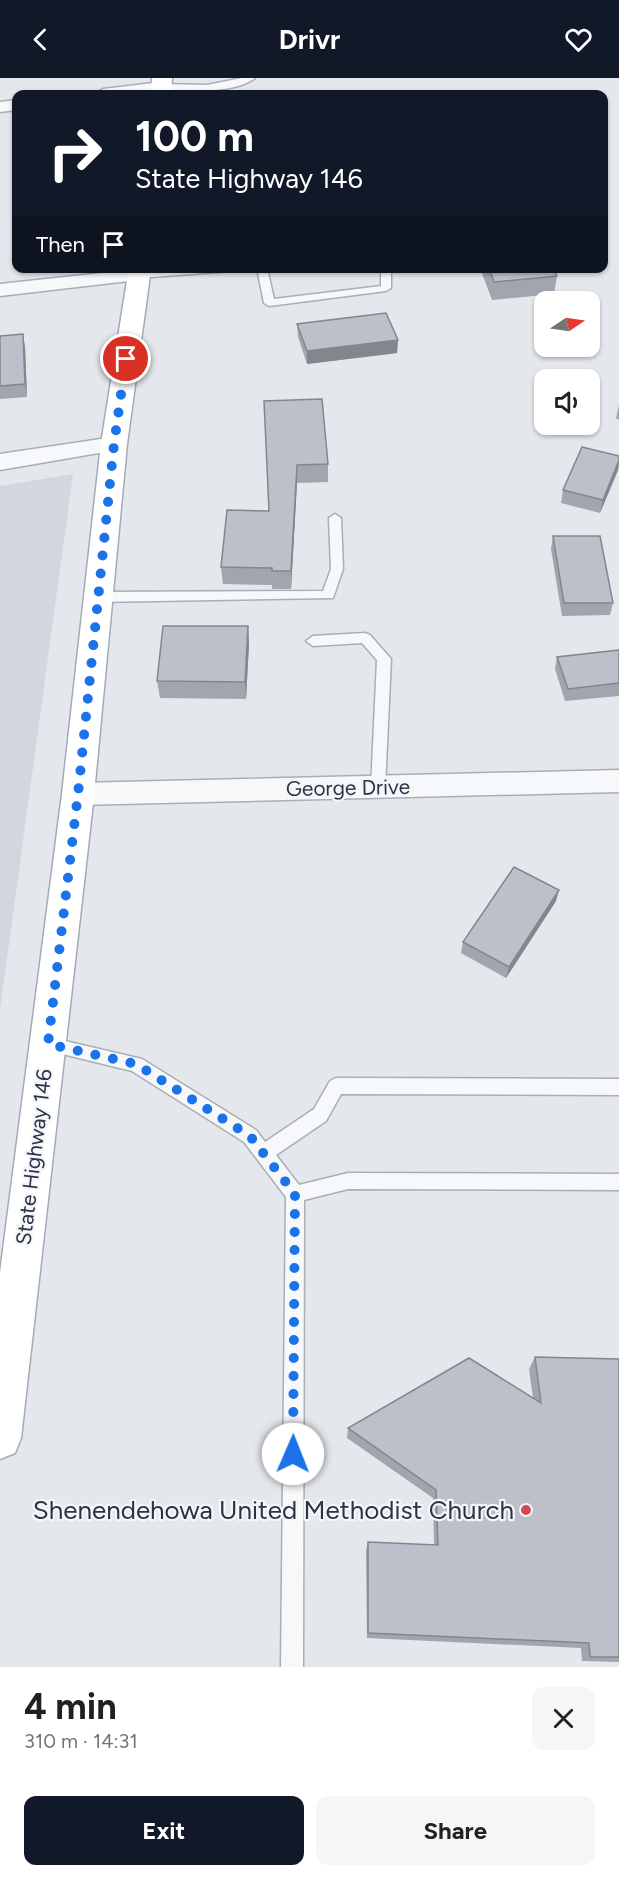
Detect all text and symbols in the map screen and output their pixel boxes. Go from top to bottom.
icon: back [24,23,57,56]
text: Drivr [279,23,340,56]
icon: heart [562,23,595,56]
text: 100 m [135,111,254,162]
icon: right [36,114,114,192]
text: State Highway 146 [135,162,363,195]
icon: arrive [97,228,130,261]
text: Then [36,231,85,258]
north arrow [534,291,600,357]
map controls [534,291,600,435]
pin [100,333,151,384]
icon: arrive [109,342,142,375]
button: sound [534,369,600,435]
street label: George Drive [286,774,410,801]
street label: State Highway 146 [10,1067,57,1246]
position arrow [261,1422,325,1486]
place label: Shenendehowa United Methodist Church [33,1494,514,1526]
marker: Shenendehowa United Methodist Church [519,1503,533,1517]
text: 4 min [24,1685,117,1728]
button: close [532,1687,595,1750]
text: 310 m · 14:31 [24,1729,138,1753]
button: Exit [24,1796,304,1865]
button: Share [316,1796,595,1865]

